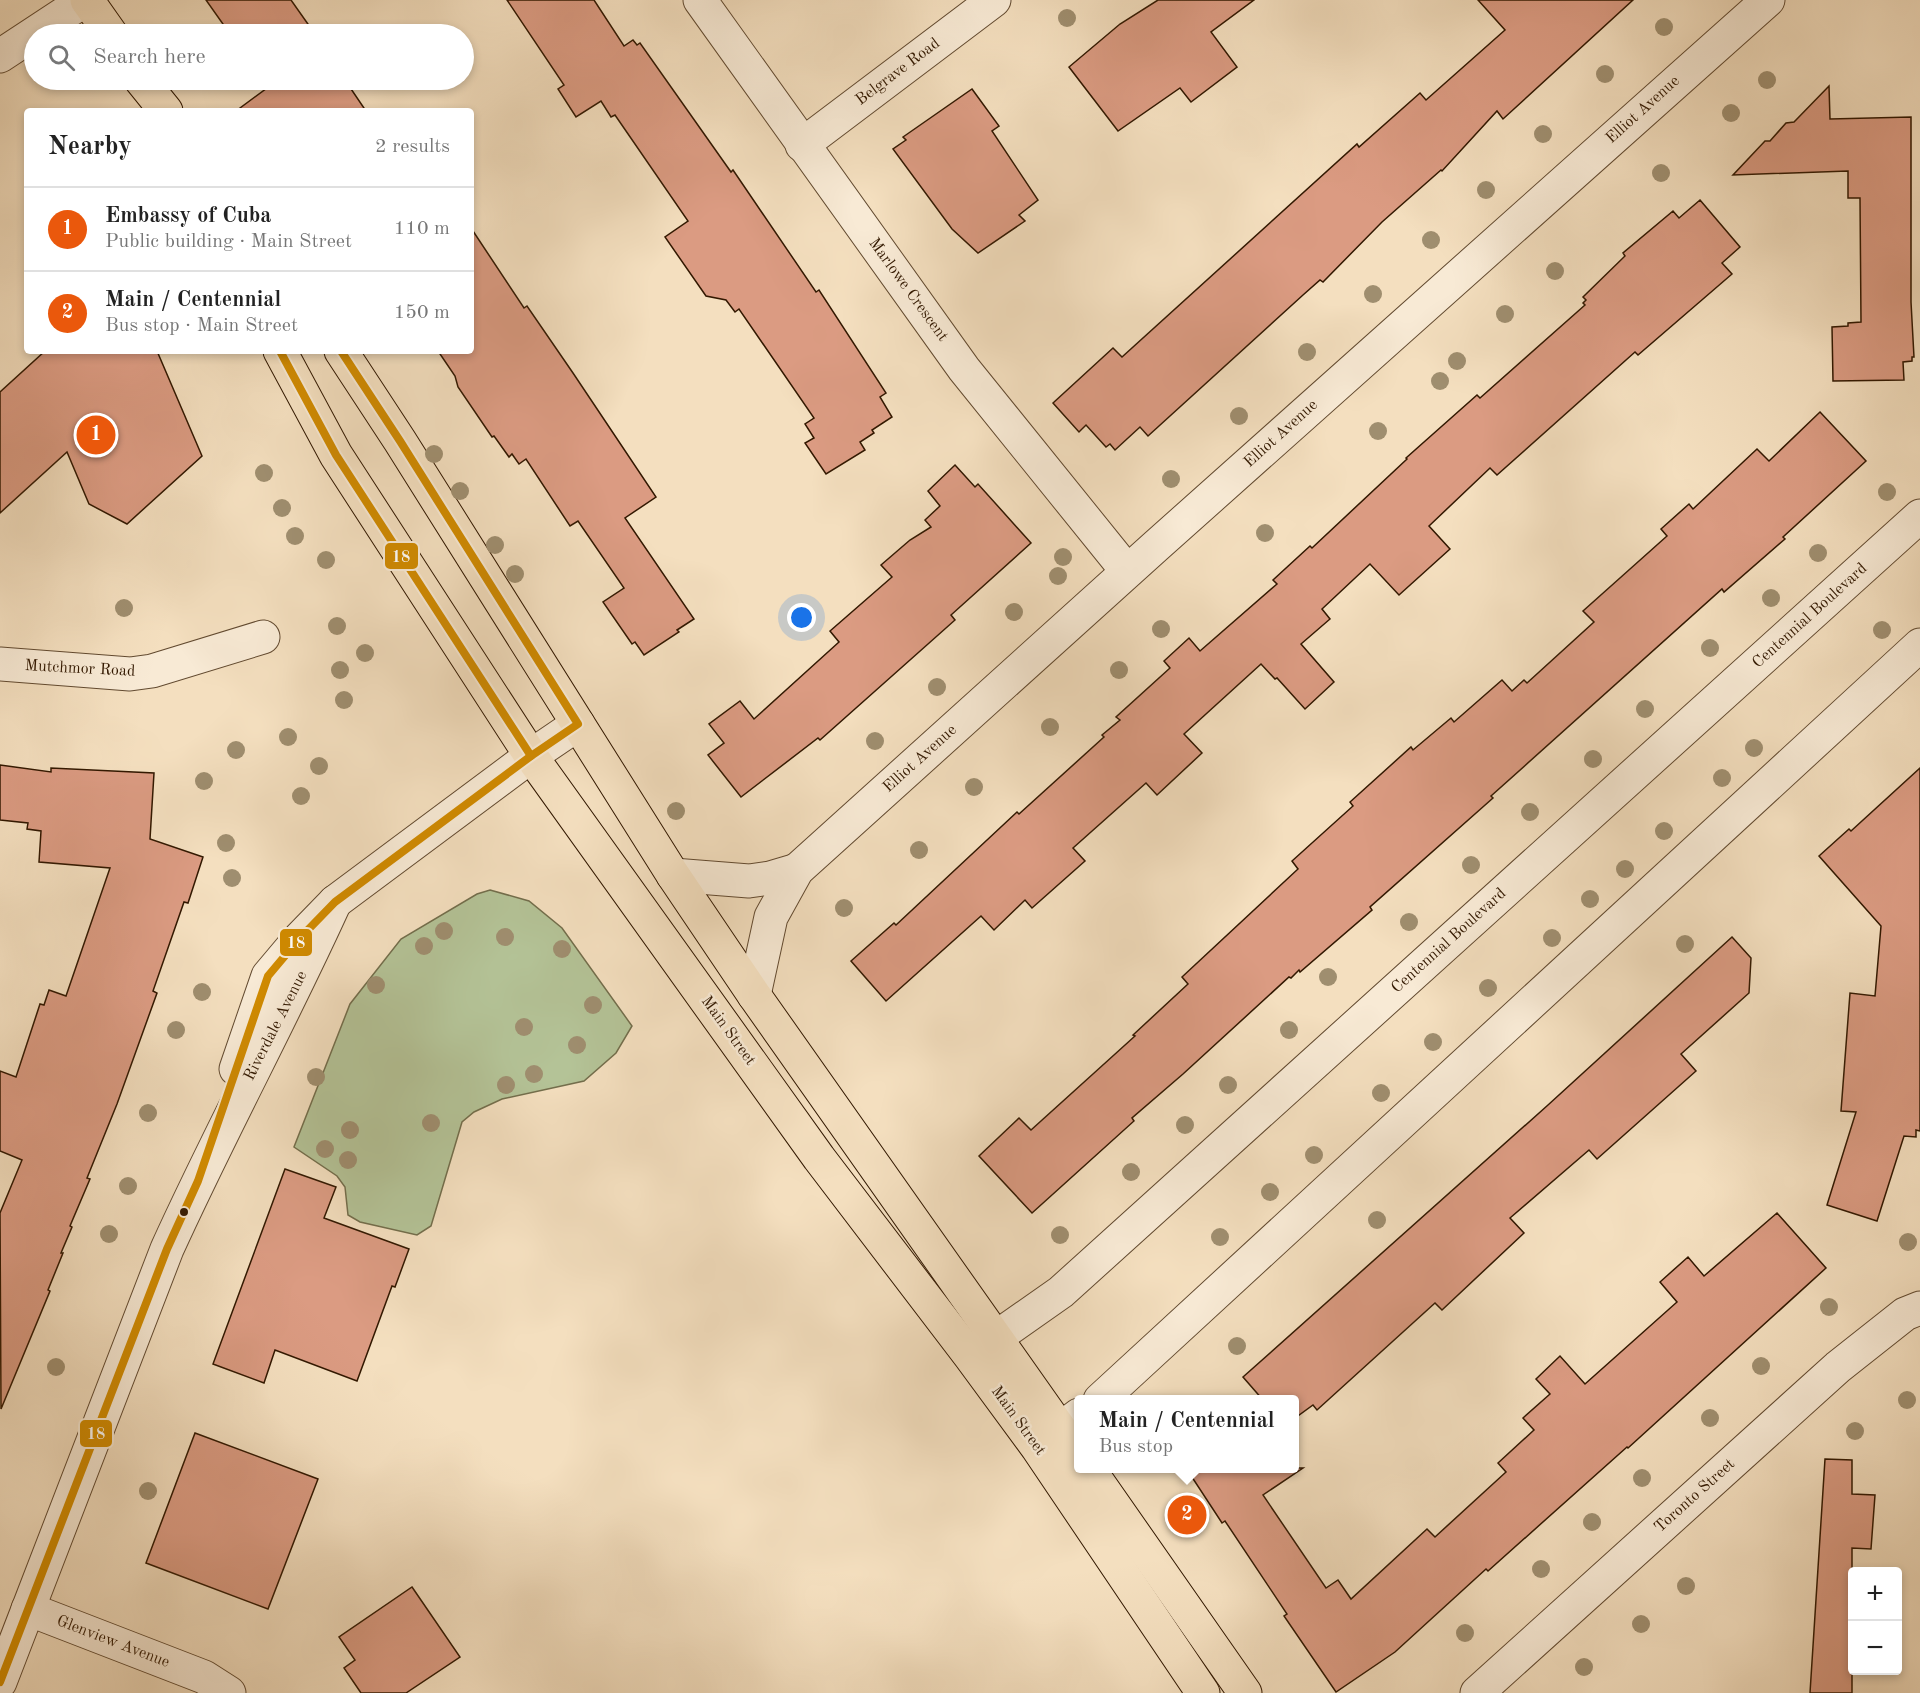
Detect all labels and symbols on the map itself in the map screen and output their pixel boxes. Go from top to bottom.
street label: Belgrave Road [853,35,943,109]
street label: Elliot Avenue [1603,73,1683,147]
street label: Marlowe Crescent [865,235,951,345]
street label: Elliot Avenue [1241,397,1321,471]
pin: 1 [76,412,116,458]
line badge: 18 [384,542,419,570]
text: 18 [392,550,410,566]
street label: Centennial Boulevard [1750,561,1870,671]
your location [787,603,816,632]
street label: Mutchmor Road [24,658,136,680]
street label: Elliot Avenue [880,722,960,796]
street label: Centennial Boulevard [1389,886,1509,996]
line badge: 18 [279,928,313,957]
text: 18 [287,936,305,952]
street label: Riverdale Avenue [241,969,311,1083]
street label: Main Street [698,993,759,1069]
unlabelled marker [178,1206,190,1218]
street label: Main Street [988,1383,1049,1459]
line badge: 18 [79,1419,113,1448]
text: 18 [87,1427,105,1443]
street label: Toronto Street [1652,1456,1738,1536]
pin: 2 [1168,1492,1206,1538]
street label: Glenview Avenue [54,1613,172,1671]

